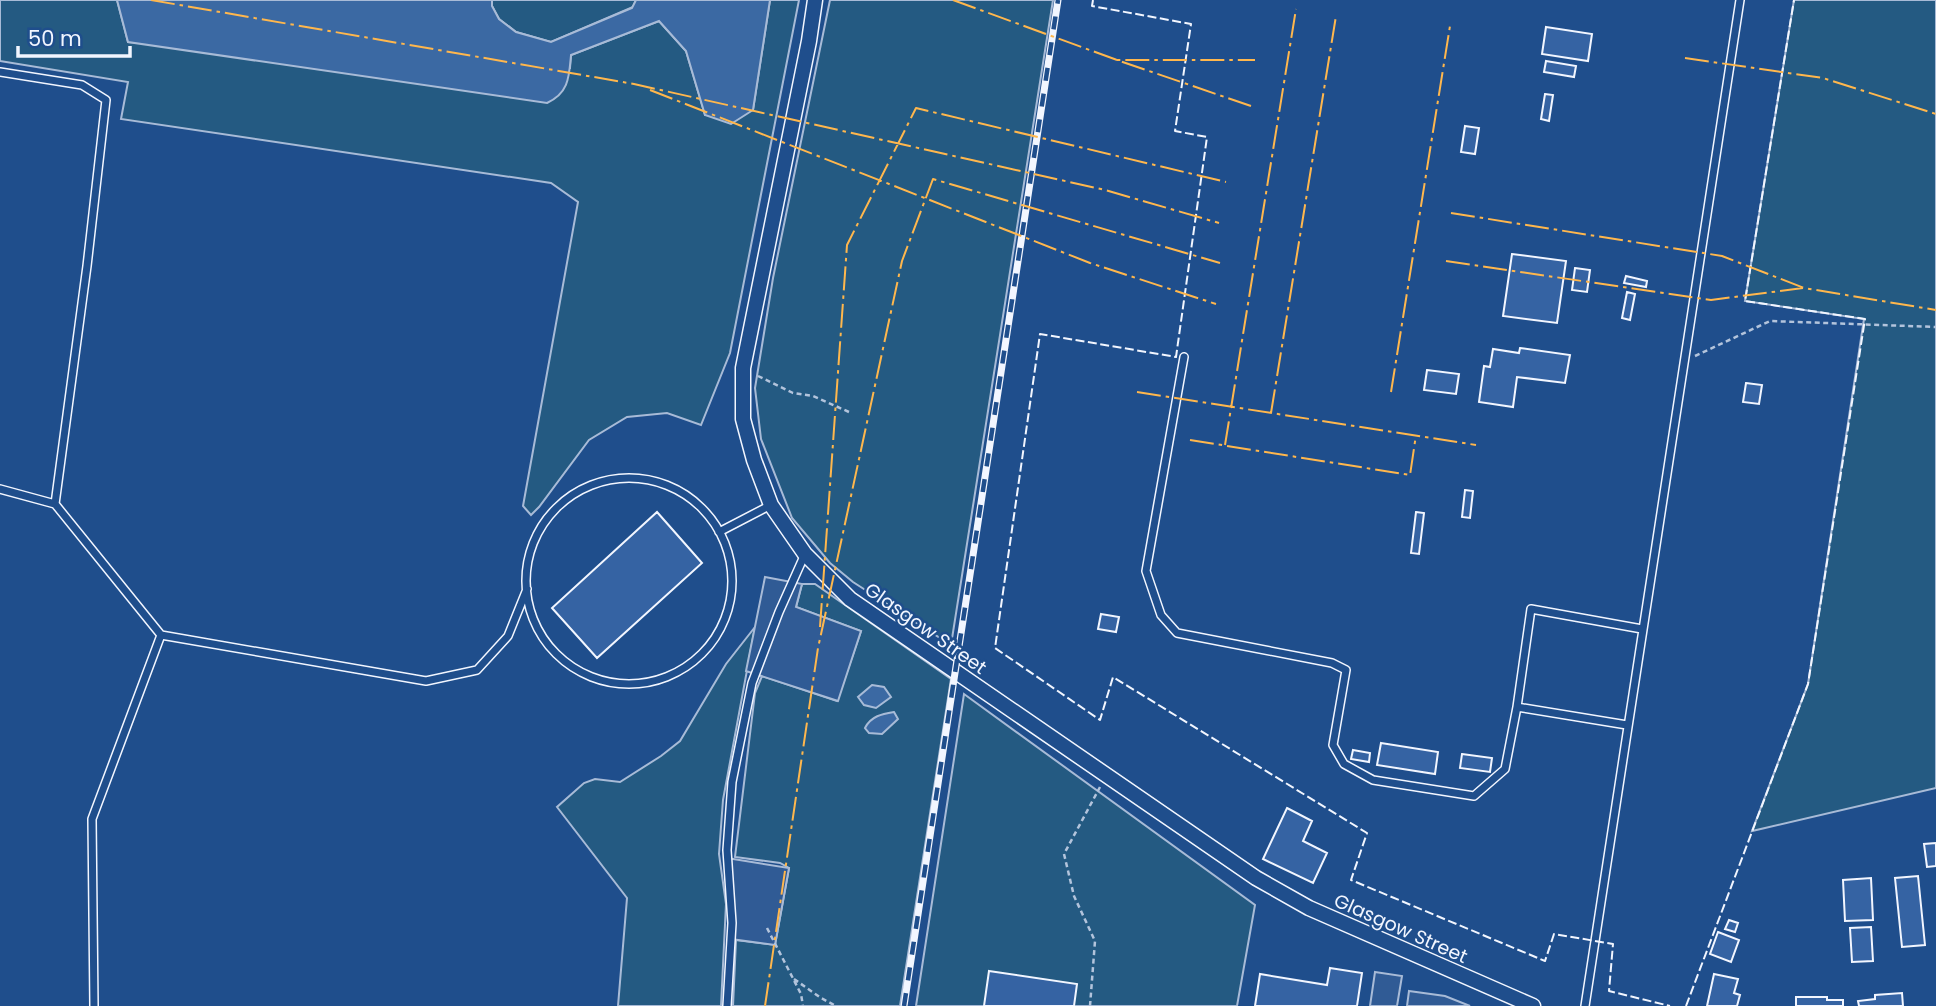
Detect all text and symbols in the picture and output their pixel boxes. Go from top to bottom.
scale bar [18,14,130,58]
text: 50 m [28,24,82,53]
street label: Glasgow Street [859,576,992,681]
street label: Glasgow Street [1330,887,1472,970]

